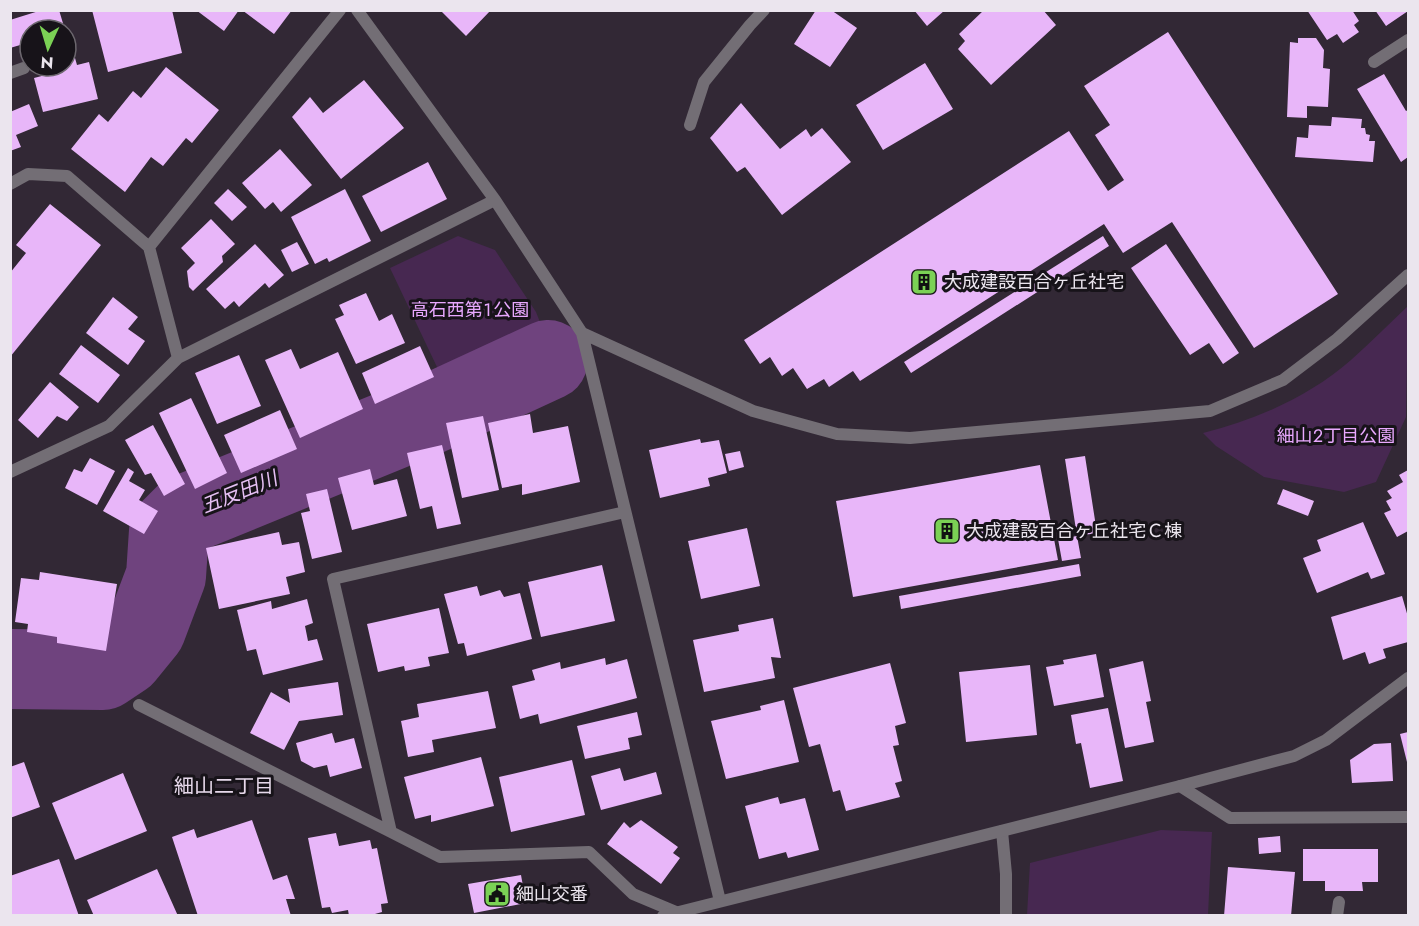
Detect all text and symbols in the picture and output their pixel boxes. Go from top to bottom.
north arrow [18,18,78,78]
text: N [40,51,54,74]
building icon: 大成建設百合ヶ丘社宅 [909,267,939,297]
place label: 大成建設百合ヶ丘社宅 [944,269,1124,295]
park label: 高石西第１公園 [411,297,529,323]
park label: 細山２丁目公園 [1277,423,1395,449]
water label: 五反田川 [197,463,284,521]
building icon: 大成建設百合ヶ丘社宅Ｃ棟 [932,516,962,546]
place label: 大成建設百合ヶ丘社宅Ｃ棟 [966,518,1182,544]
district label: 細山二丁目 [174,772,274,801]
public building icon: 細山交番 [482,879,512,909]
place label: 細山交番 [516,881,588,907]

